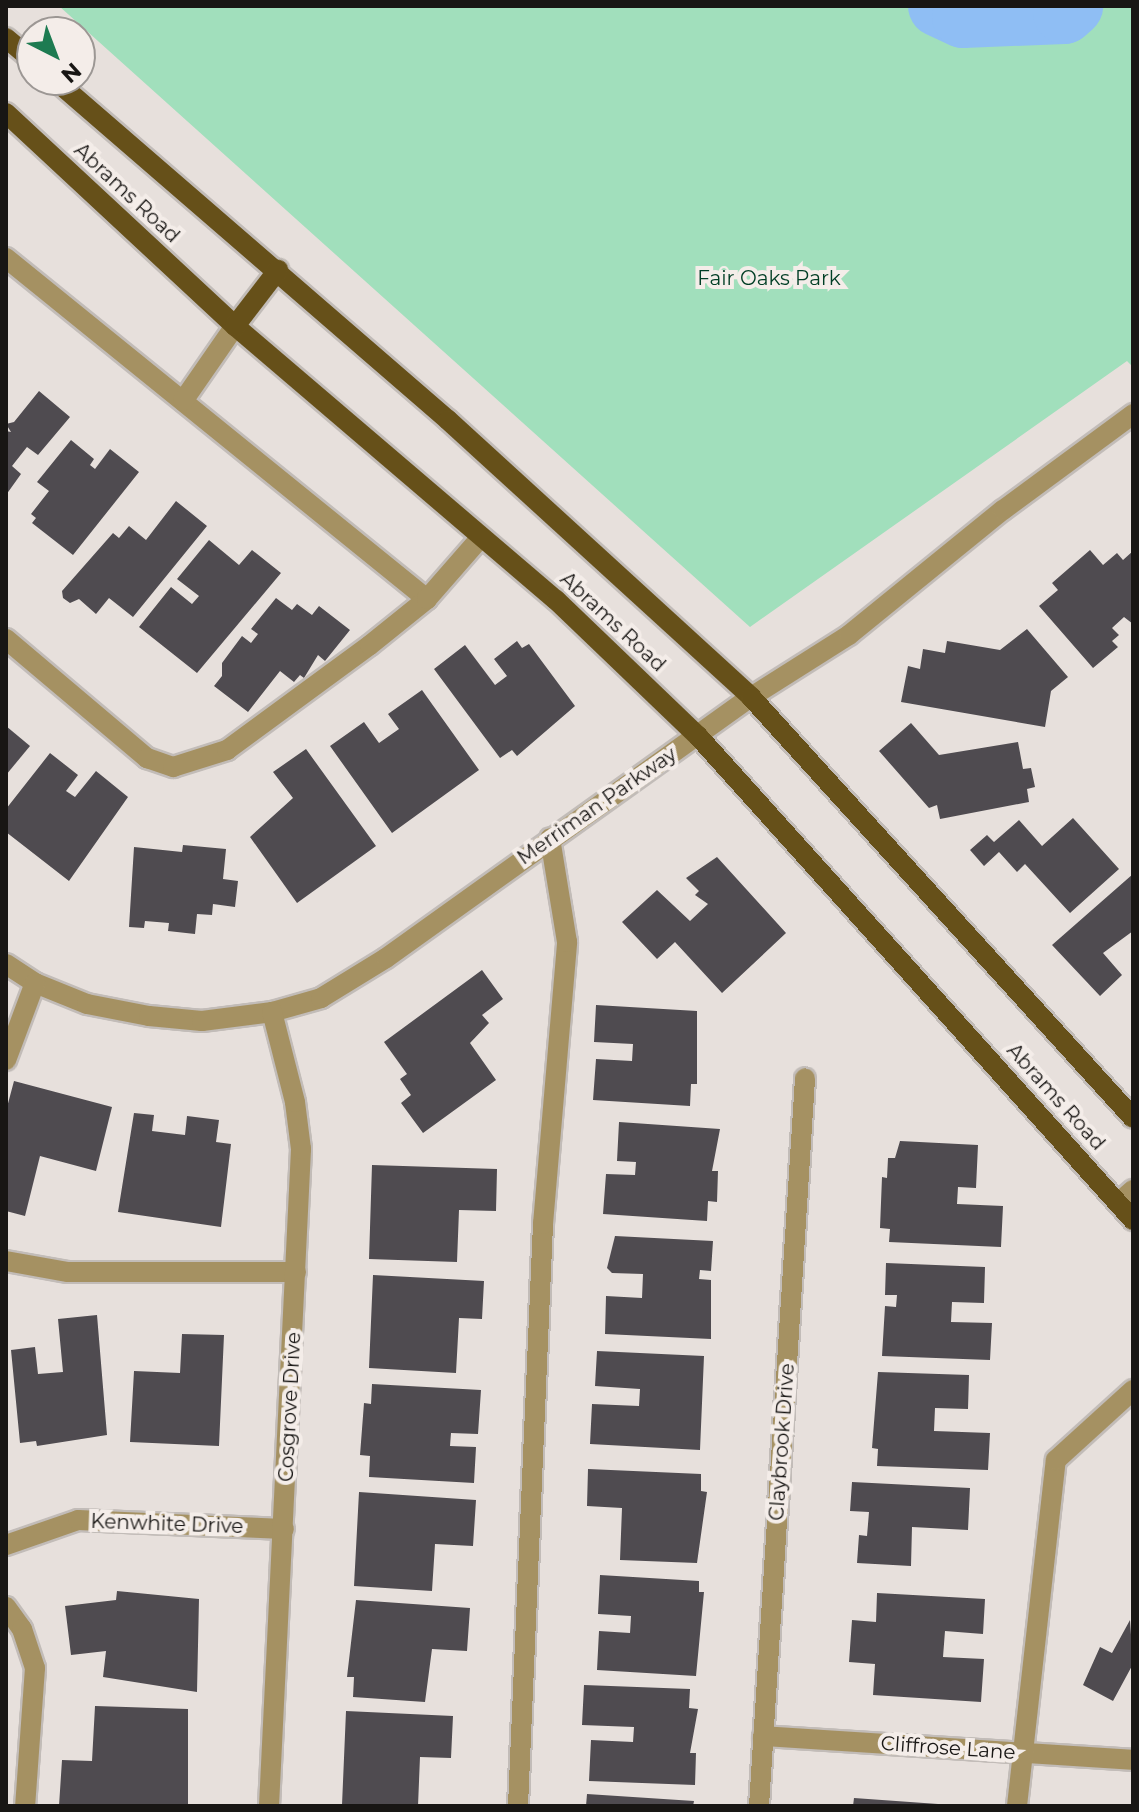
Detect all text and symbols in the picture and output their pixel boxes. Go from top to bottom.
north arrow [16,16,96,96]
text: N [55,57,87,89]
street label: Abrams Road [69,138,185,248]
park label: Fair Oaks Park [697,266,841,290]
street label: Abrams Road [555,567,671,677]
street label: Merriman Parkway [513,742,681,870]
street label: Abrams Road [1002,1039,1110,1155]
street label: Cosgrove Drive [274,1331,306,1483]
street label: Claybrook Drive [765,1362,799,1522]
street label: Kenwhite Drive [90,1509,244,1539]
street label: Cliffrose Lane [880,1731,1016,1765]

